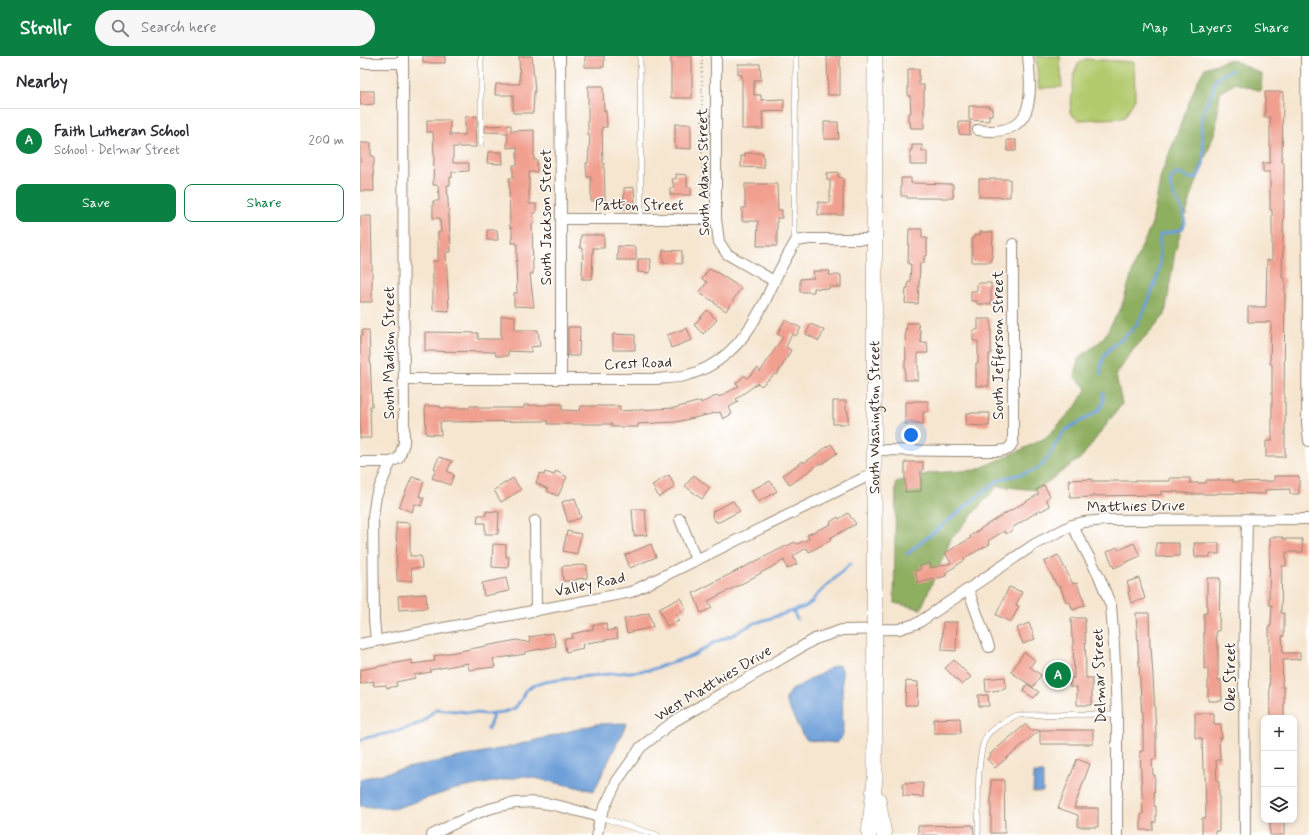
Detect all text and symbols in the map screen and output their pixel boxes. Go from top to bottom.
search box [95,10,375,46]
text: Strollr [20,16,71,41]
icon: search [109,17,131,39]
text: Search here [141,18,217,38]
text: Map [1142,19,1168,37]
text: Layers [1190,19,1232,37]
text: Share [1254,19,1289,37]
text: Nearby [16,71,68,93]
street label: South Adams Street [693,108,715,236]
text: Faith Lutheran School [54,122,189,142]
text: A [25,132,33,149]
text: 200 m [309,132,344,149]
text: School · Delmar Street [54,142,180,159]
street label: South Jackson Street [537,149,557,285]
button: Save [16,184,176,222]
button: Share [184,184,344,222]
street label: Patton Street [594,196,684,216]
street label: South Jefferson Street [989,270,1009,420]
street label: South Madison Street [380,286,400,419]
street label: South Washington Street [865,340,886,494]
street label: Crest Road [604,353,672,375]
your location [901,425,921,445]
street label: Matthies Drive [1087,496,1186,518]
street label: Valley Road [553,568,627,602]
street label: Delmar Street [1088,628,1112,724]
street label: West Matthies Drive [651,641,776,727]
street label: Oke Street [1221,642,1241,711]
pin: A [1045,660,1071,690]
map controls [1261,715,1297,823]
button: + [1261,715,1297,751]
button: − [1261,751,1297,787]
button: layers [1261,787,1297,823]

